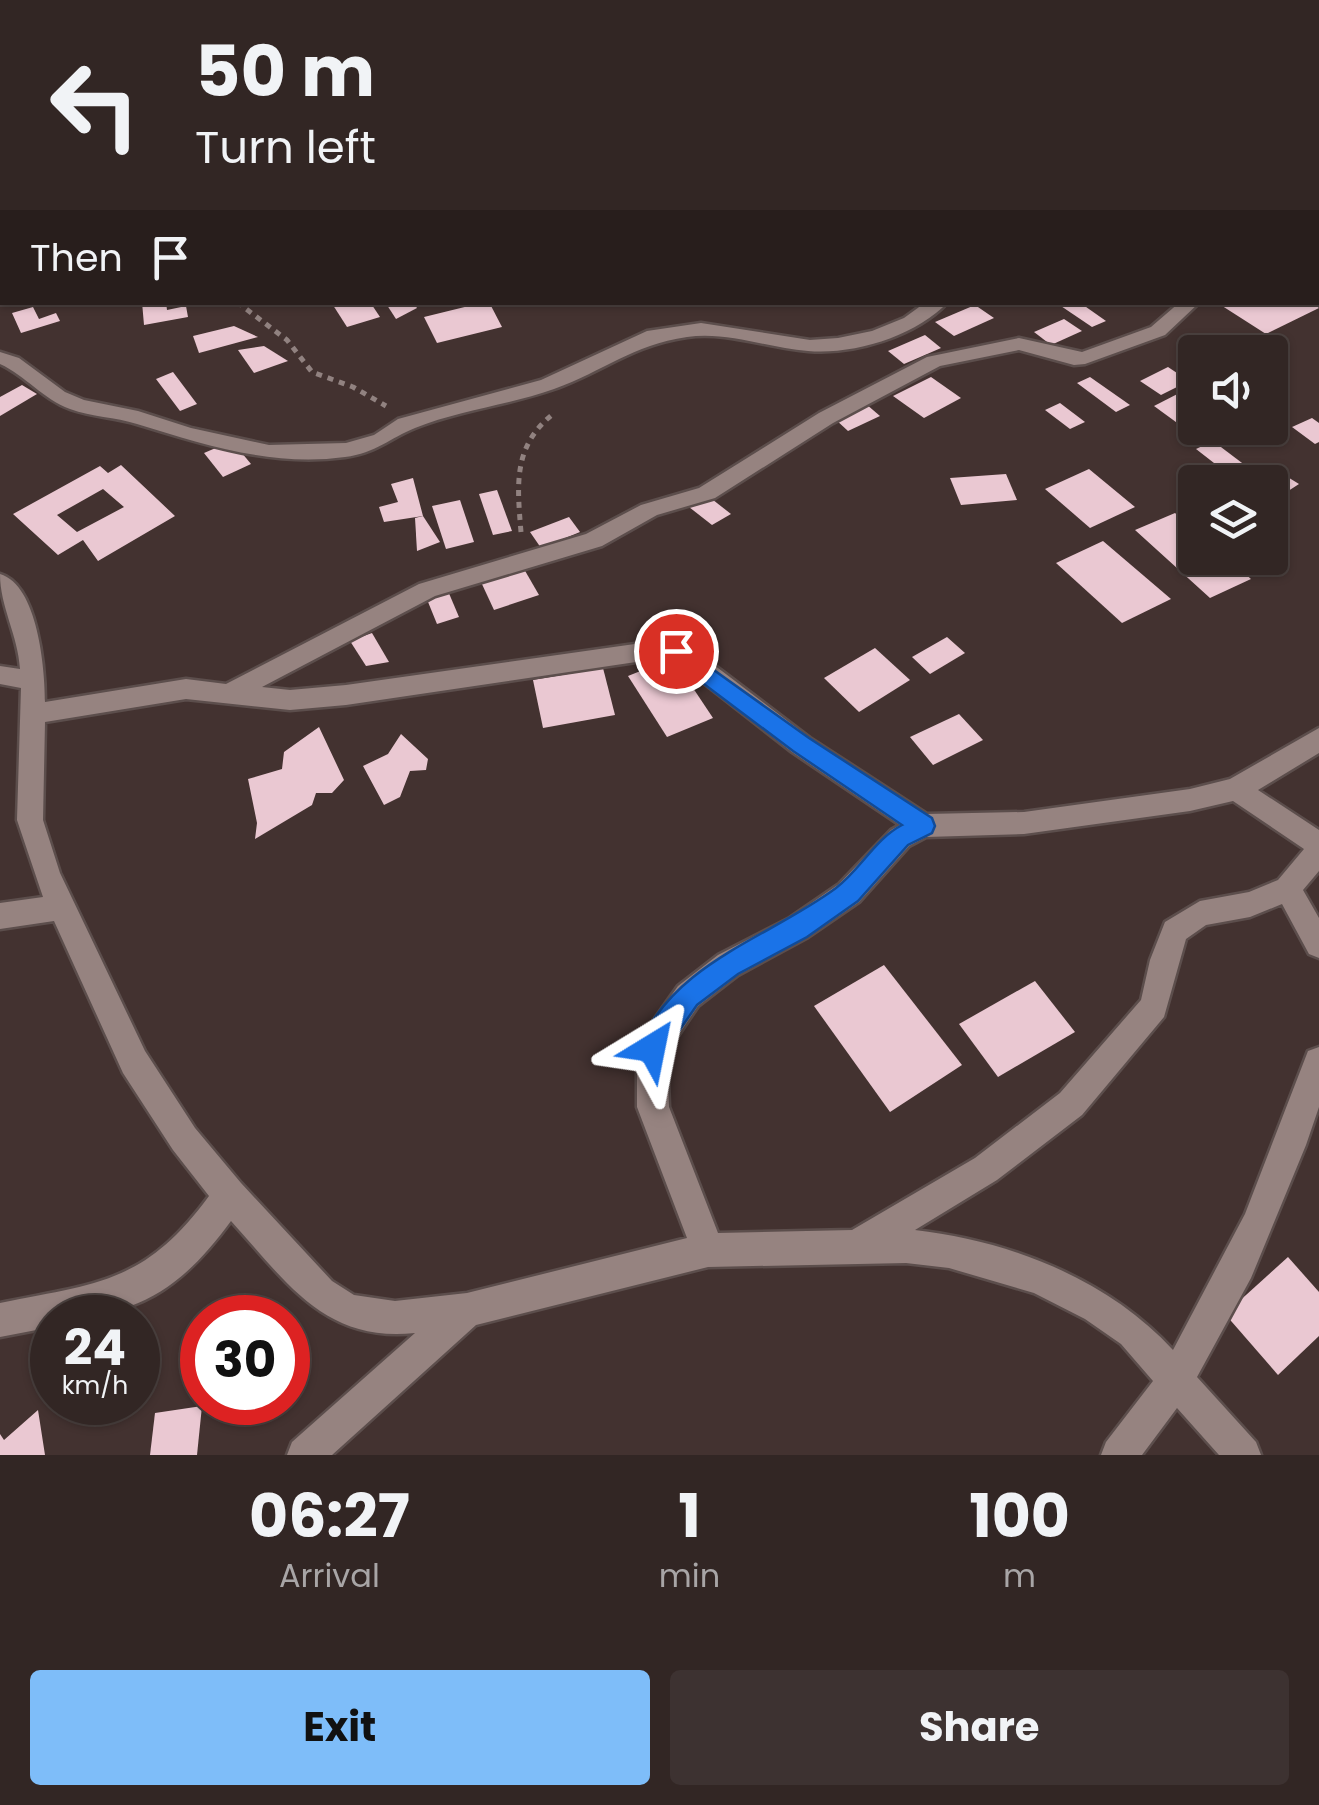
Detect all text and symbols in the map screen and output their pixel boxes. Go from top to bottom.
text: 50 m [195,22,375,121]
icon: left [30,40,160,170]
text: Turn left [195,116,376,179]
icon: arrive [143,230,198,285]
text: Then [30,231,123,284]
map controls [1178,335,1288,575]
button: sound [1178,335,1288,445]
button: layers [1178,465,1288,575]
pin [634,609,719,694]
icon: arrive [649,624,704,679]
position arrow [600,996,704,1100]
speed limit sign: 30 [180,1295,310,1425]
text: 24 [64,1312,126,1383]
text: km/h [62,1368,128,1403]
text: 06:27 [249,1474,410,1558]
text: 1 [678,1474,701,1558]
text: 100 [969,1474,1070,1558]
text: Arrival [279,1553,380,1598]
text: min [659,1553,720,1598]
text: m [1003,1553,1036,1598]
button: Exit [30,1670,650,1785]
button: Share [670,1670,1289,1785]

